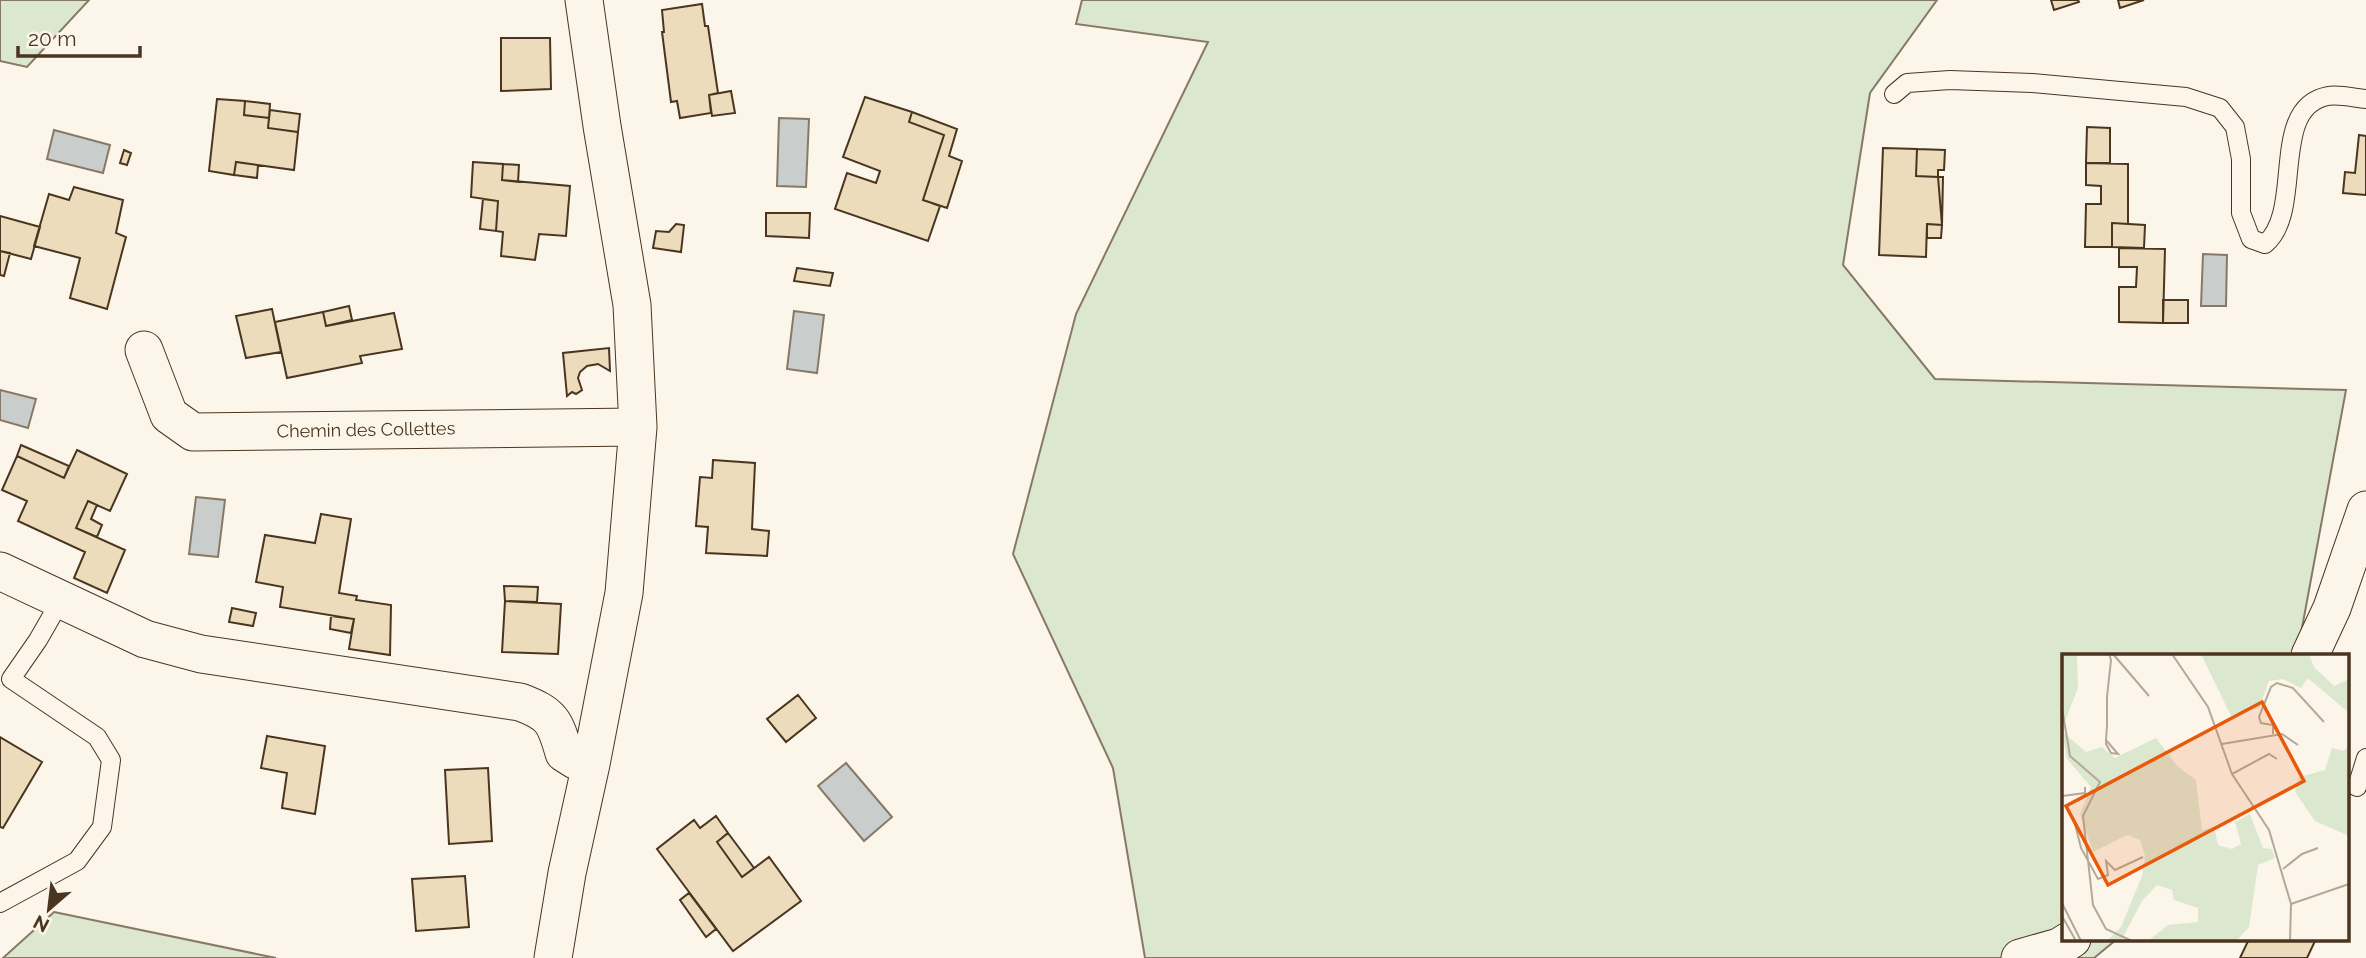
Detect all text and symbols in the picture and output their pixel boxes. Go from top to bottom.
scale bar [18,14,140,58]
text: 20 m [28,26,76,51]
street label: Chemin des Collettes [277,417,456,442]
inset map [2062,654,2348,940]
north arrow [14,874,84,944]
text: N [29,911,53,937]

